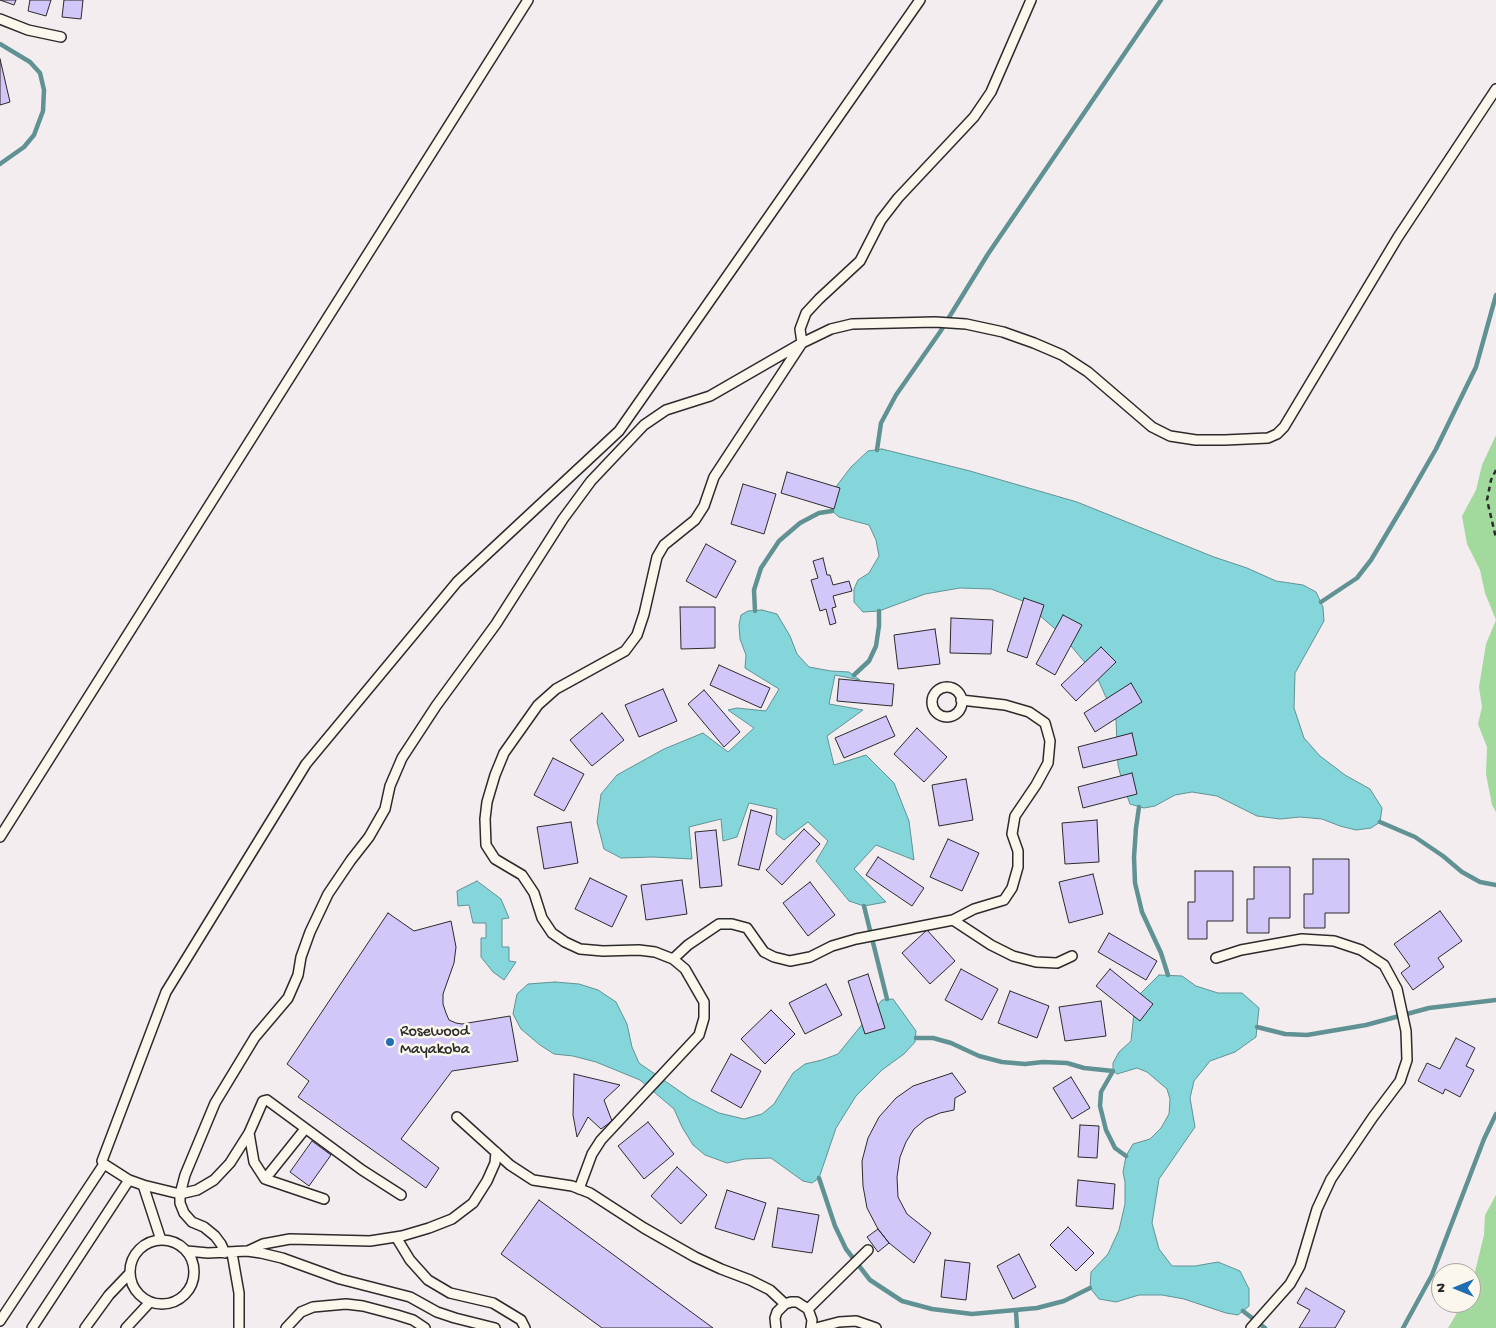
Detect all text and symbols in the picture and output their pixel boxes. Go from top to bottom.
place label: Rosewood Mayakoba [400,1023,470,1061]
marker: Rosewood Mayakoba [384,1036,396,1048]
north arrow [1431,1263,1481,1313]
text: N [1433,1283,1450,1293]

